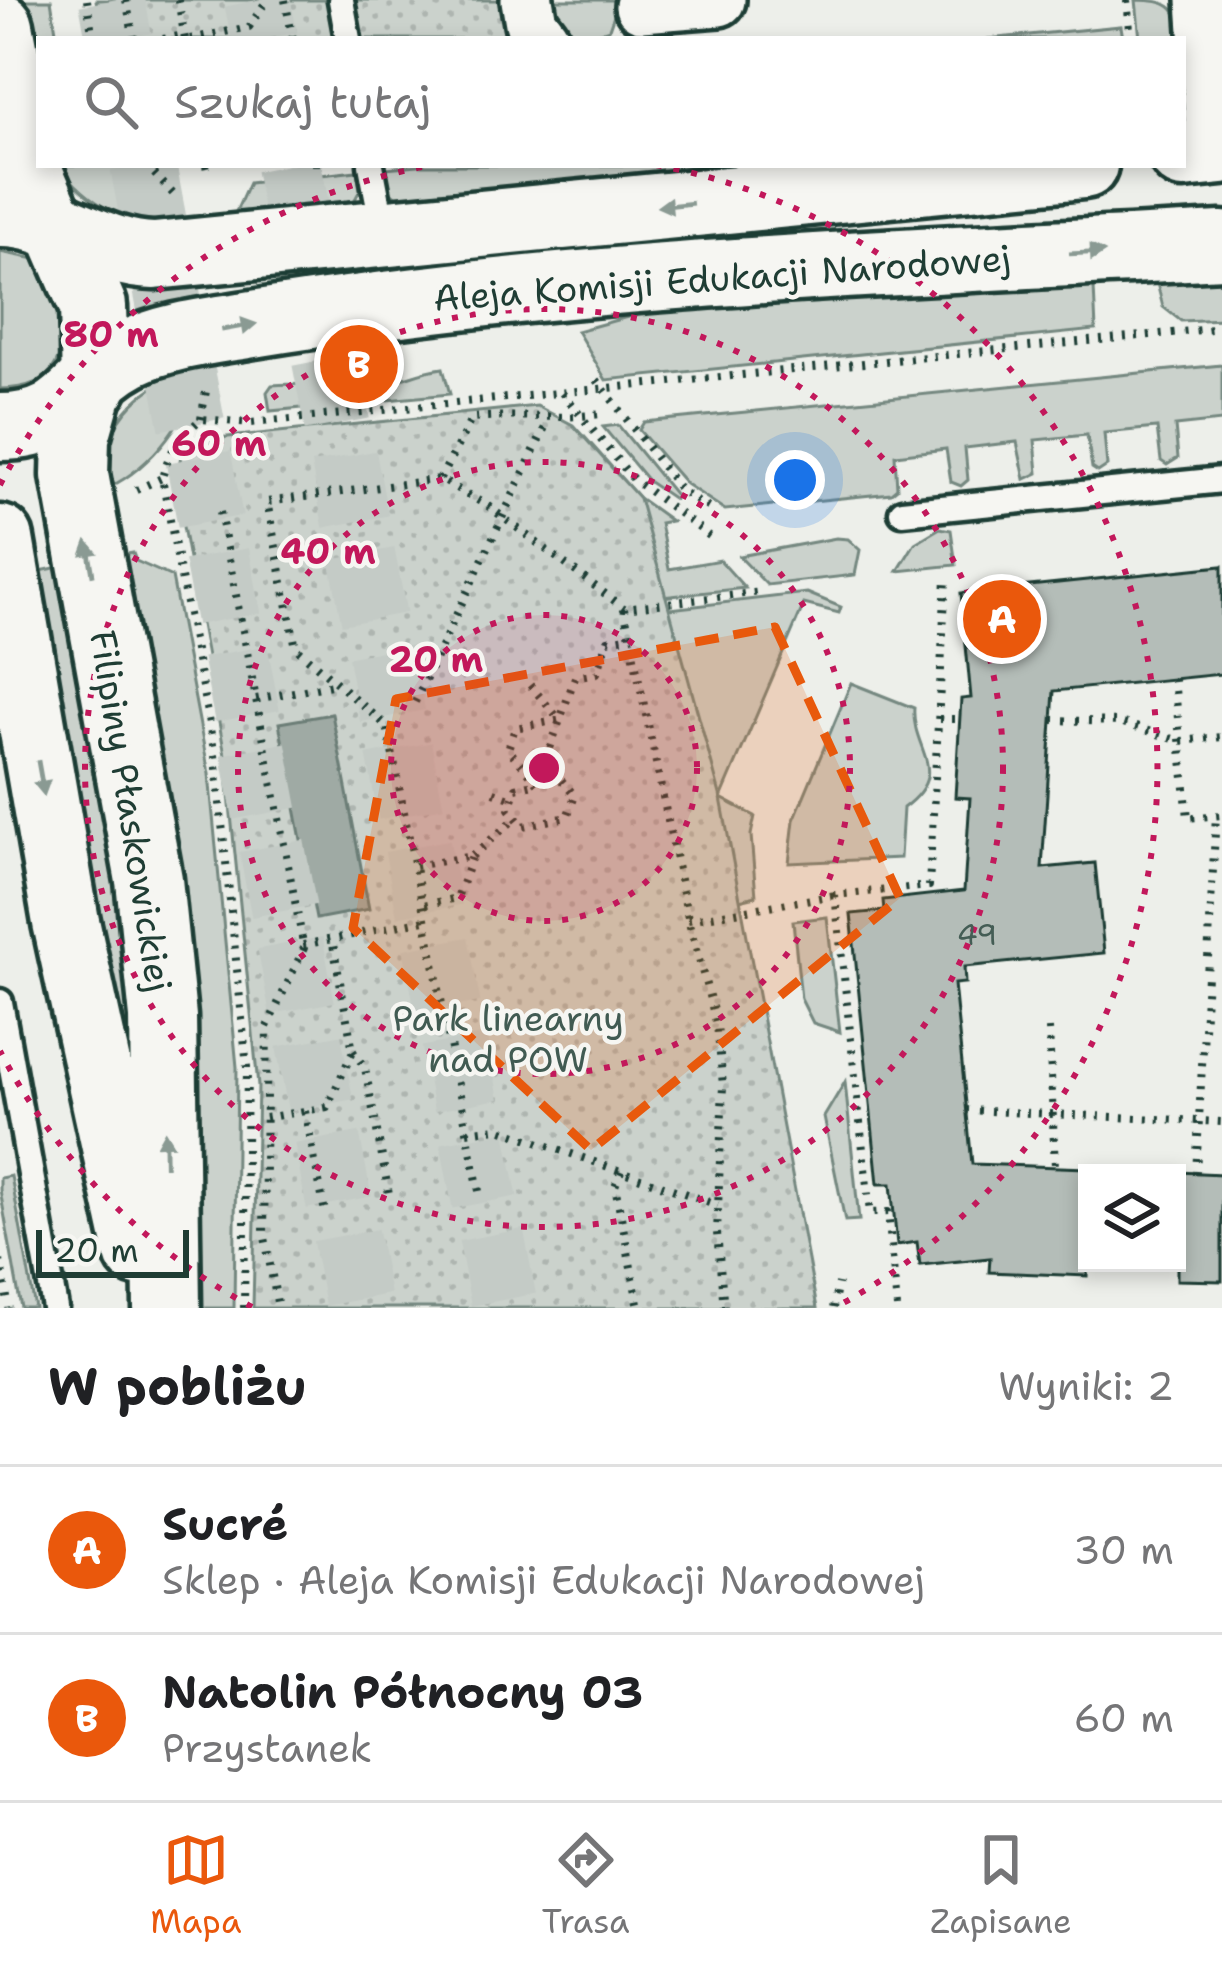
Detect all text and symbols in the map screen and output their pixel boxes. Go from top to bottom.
search box [36,36,1186,168]
icon: search [78,69,144,135]
text: Szukaj tutaj [174,72,431,132]
one-way arrow [656,196,693,215]
street label: Aleja Komisji Edukacji Narodowej [432,233,1012,323]
one-way arrow [1069,243,1106,262]
text: 80 m [63,310,159,359]
one-way arrow [220,317,258,335]
pin: B [320,319,398,409]
text: 60 m [171,419,267,468]
your location [765,450,825,510]
text: 40 m [280,527,376,576]
one-way arrow [81,539,100,576]
pin: A [963,574,1041,664]
street label: Filipiny Płaskowickiej [78,627,184,995]
text: 20 m [389,635,484,684]
centre of rings [523,747,565,789]
one-way arrow [33,760,51,798]
house number: 49 [957,914,997,955]
park label: Park linearny nad POW [392,994,624,1084]
one-way arrow [155,1129,175,1167]
map controls [1078,1164,1186,1272]
button: layers [1078,1164,1186,1272]
scale bar [36,1224,189,1277]
text: 20 m [54,1228,139,1273]
text: W pobliżu [48,1352,307,1420]
text: Wyniki: 2 [998,1360,1174,1412]
text: Sucré [162,1494,288,1554]
text: A [72,1524,102,1576]
text: 30 m [1073,1524,1174,1576]
text: Sklep · Aleja Komisji Edukacji Narodowej [162,1554,925,1606]
text: Natolin Północny 03 [162,1662,643,1722]
text: B [75,1692,99,1744]
text: 60 m [1074,1692,1174,1744]
text: Przystanek [162,1722,372,1774]
tab: Mapa [150,1827,241,1944]
tab: Trasa [542,1827,630,1944]
tab: Zapisane [930,1827,1072,1944]

